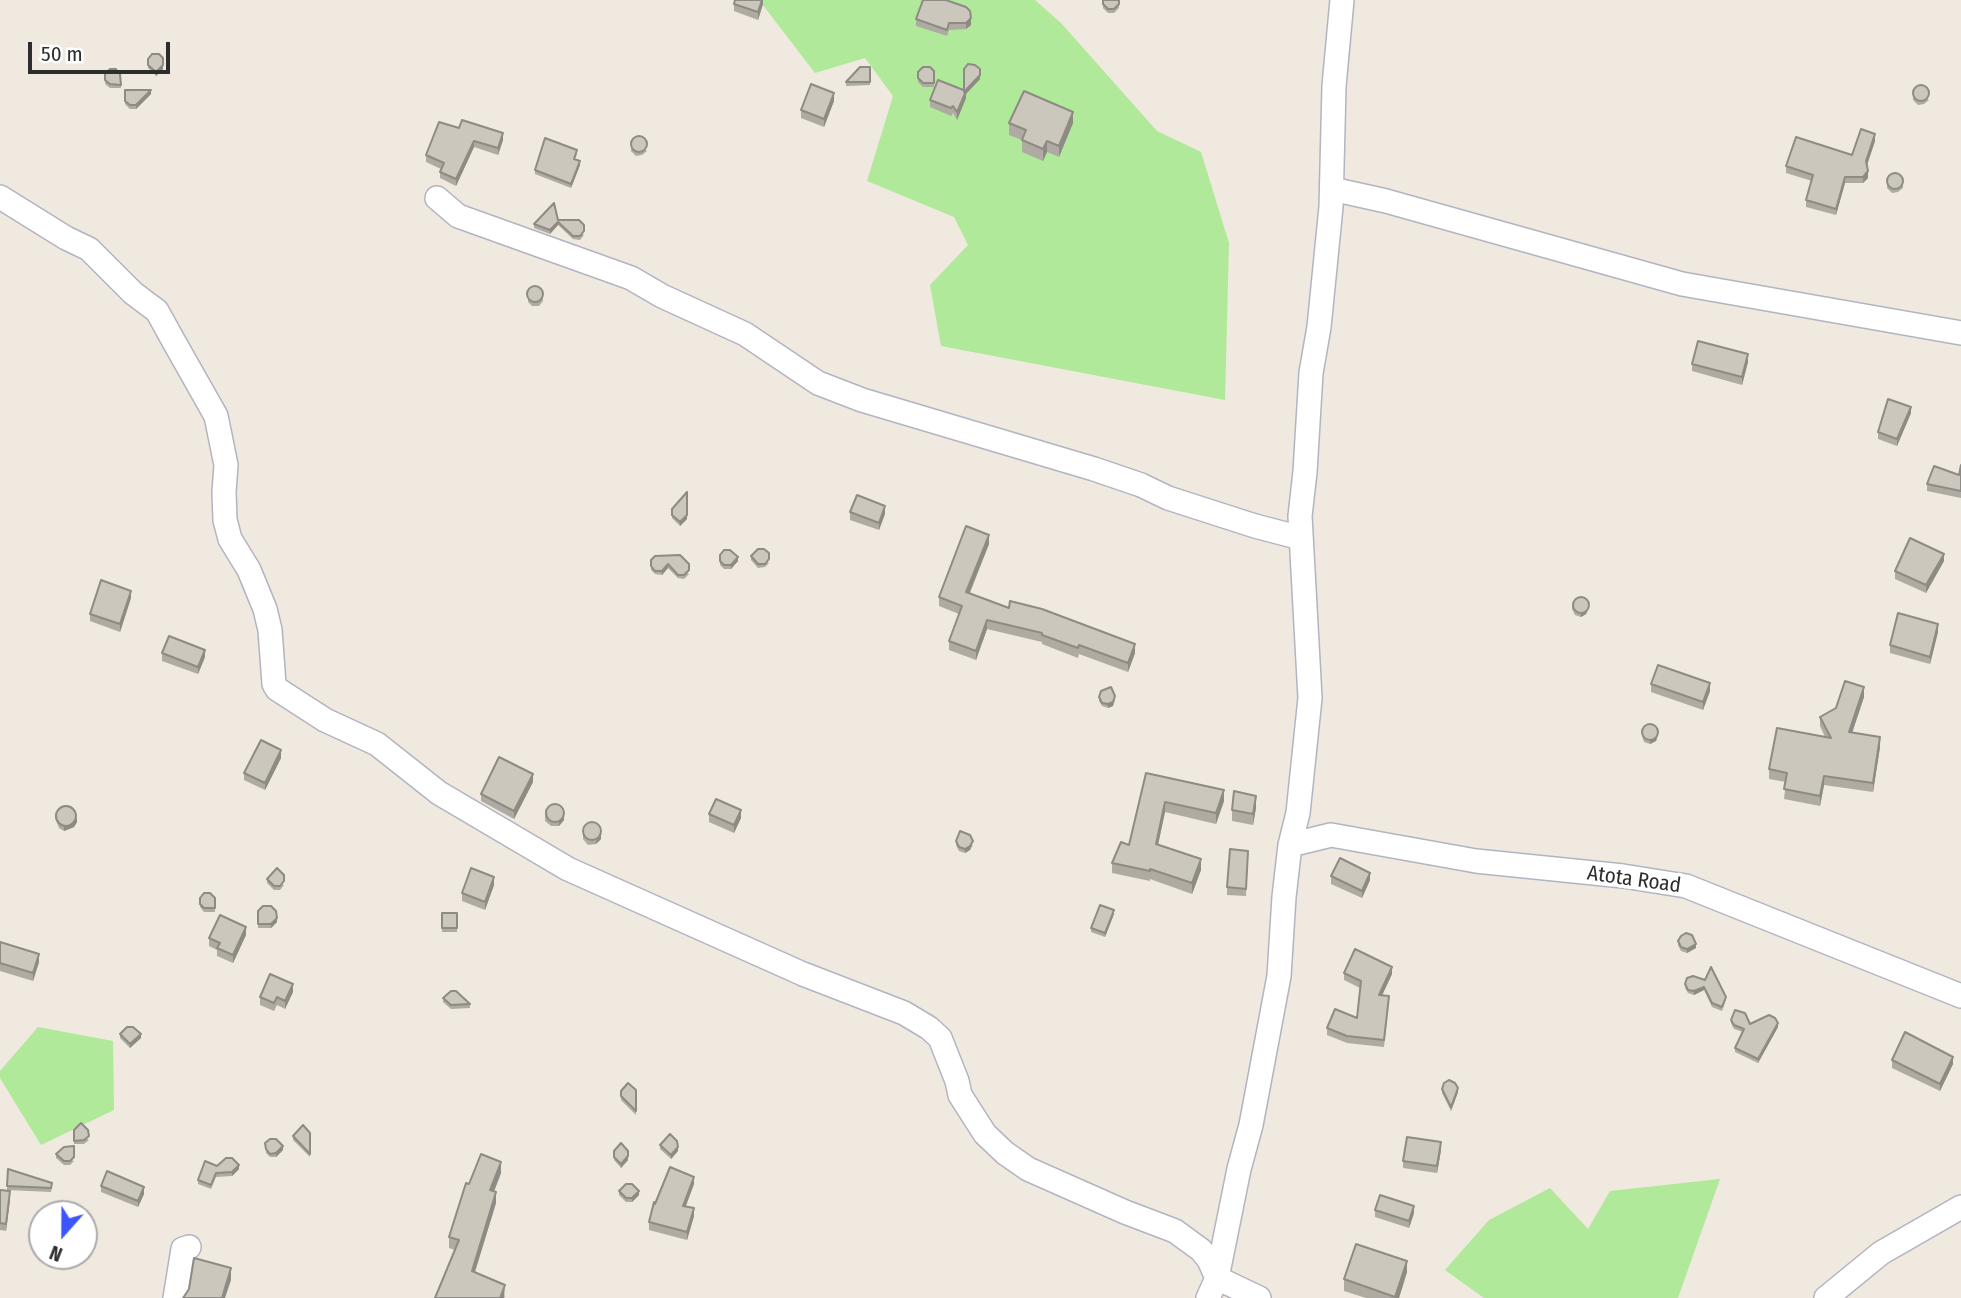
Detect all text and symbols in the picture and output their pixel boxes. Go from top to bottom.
scale bar [32,28,173,72]
text: 50 m [41,41,83,67]
street label: Atota Road [1586,861,1682,899]
north arrow [28,1200,98,1270]
text: N [47,1240,65,1266]

